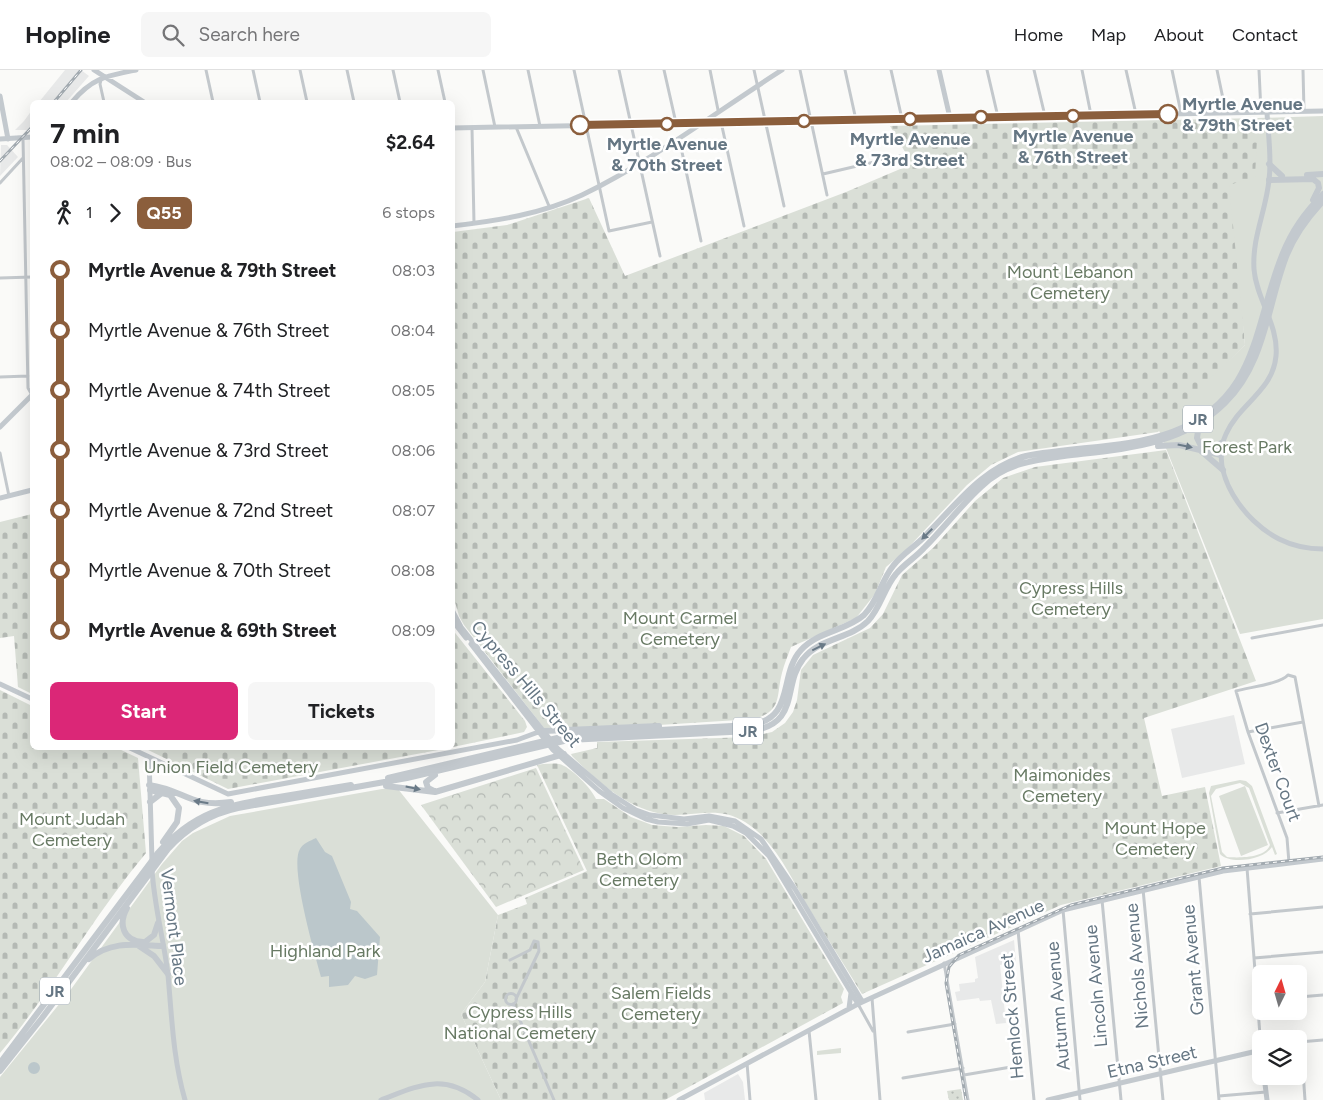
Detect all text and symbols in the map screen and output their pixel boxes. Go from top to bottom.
search box [141,12,491,57]
text: Hopline [25,20,111,49]
icon: search [159,21,187,49]
text: Search here [199,23,300,46]
text: Home [1014,24,1063,46]
text: Map [1091,24,1126,46]
text: About [1154,24,1204,46]
text: Contact [1232,24,1298,46]
place label: Myrtle Avenue & 79th Street [1182,93,1303,136]
marker: Myrtle Avenue & 79th Street [1158,104,1178,124]
marker: Myrtle Avenue & 76th Street [1066,109,1080,123]
unlabelled marker [974,110,988,124]
marker: Myrtle Avenue & 73rd Street [903,112,917,126]
unlabelled marker [797,114,811,128]
unlabelled marker [570,115,590,135]
text: 7 min [50,116,120,150]
marker: Myrtle Avenue & 70th Street [660,117,674,131]
place label: Myrtle Avenue & 76th Street [1013,125,1133,168]
place label: Myrtle Avenue & 73rd Street [850,128,970,171]
text: $2.64 [386,131,435,154]
place label: Myrtle Avenue & 70th Street [607,133,727,176]
text: 08:02 – 08:09 · Bus [50,152,192,171]
icon: walk [50,199,78,227]
icon: forward [101,199,129,227]
text: Q55 [147,202,182,224]
text: 1 [86,203,93,222]
text: 6 stops [382,203,435,222]
text: Myrtle Avenue & 79th Street [88,259,336,282]
text: 08:03 [392,261,435,280]
park label: Mount Lebanon Cemetery [1007,261,1133,304]
text: Myrtle Avenue & 76th Street [88,319,329,342]
text: 08:04 [391,321,435,340]
text: Myrtle Avenue & 74th Street [88,379,330,402]
text: 08:05 [391,381,435,400]
road number: JR [1183,406,1213,432]
park label: Forest Park [1202,436,1292,458]
text: Myrtle Avenue & 73rd Street [88,439,329,462]
text: 08:06 [392,441,435,460]
one-way arrow [1177,443,1193,451]
text: Myrtle Avenue & 72nd Street [88,499,333,522]
text: 08:07 [392,501,435,520]
one-way arrow [921,528,933,540]
text: Myrtle Avenue & 70th Street [88,559,331,582]
text: 08:08 [391,561,435,580]
park label: Cypress Hills Cemetery [1019,577,1123,620]
park label: Mount Carmel Cemetery [623,607,737,650]
street label: Cypress Hills Street [466,616,586,752]
text: Myrtle Avenue & 69th Street [88,619,337,642]
text: 08:09 [392,621,435,640]
one-way arrow [812,643,826,651]
button: Start [50,682,238,740]
button: Tickets [248,682,435,740]
road number: JR [733,718,763,744]
street label: Dexter Court [1250,719,1306,825]
park label: Union Field Cemetery [144,756,319,778]
park label: Maimonides Cemetery [1013,764,1111,807]
one-way arrow [405,785,421,793]
one-way arrow [192,798,208,806]
park label: Mount Judah Cemetery [19,808,125,851]
park label: Mount Hope Cemetery [1104,817,1206,860]
park label: Beth Olom Cemetery [596,848,682,891]
street label: Vermont Place [156,867,192,987]
street label: Jamaica Avenue [919,894,1048,968]
street label: Nichols Avenue [1121,902,1153,1030]
street label: Grant Avenue [1177,904,1209,1016]
street label: Lincoln Avenue [1080,924,1112,1048]
park label: Highland Park [270,940,381,962]
street label: Autumn Avenue [1041,940,1075,1072]
street label: Hemlock Street [996,952,1028,1080]
north arrow [1252,965,1308,1020]
map controls [1252,965,1307,1085]
road number: JR [40,978,70,1004]
park label: Salem Fields Cemetery [611,982,711,1025]
park label: Cypress Hills National Cemetery [444,1001,597,1044]
button: layers [1252,1030,1307,1085]
street label: Etna Street [1105,1041,1199,1083]

